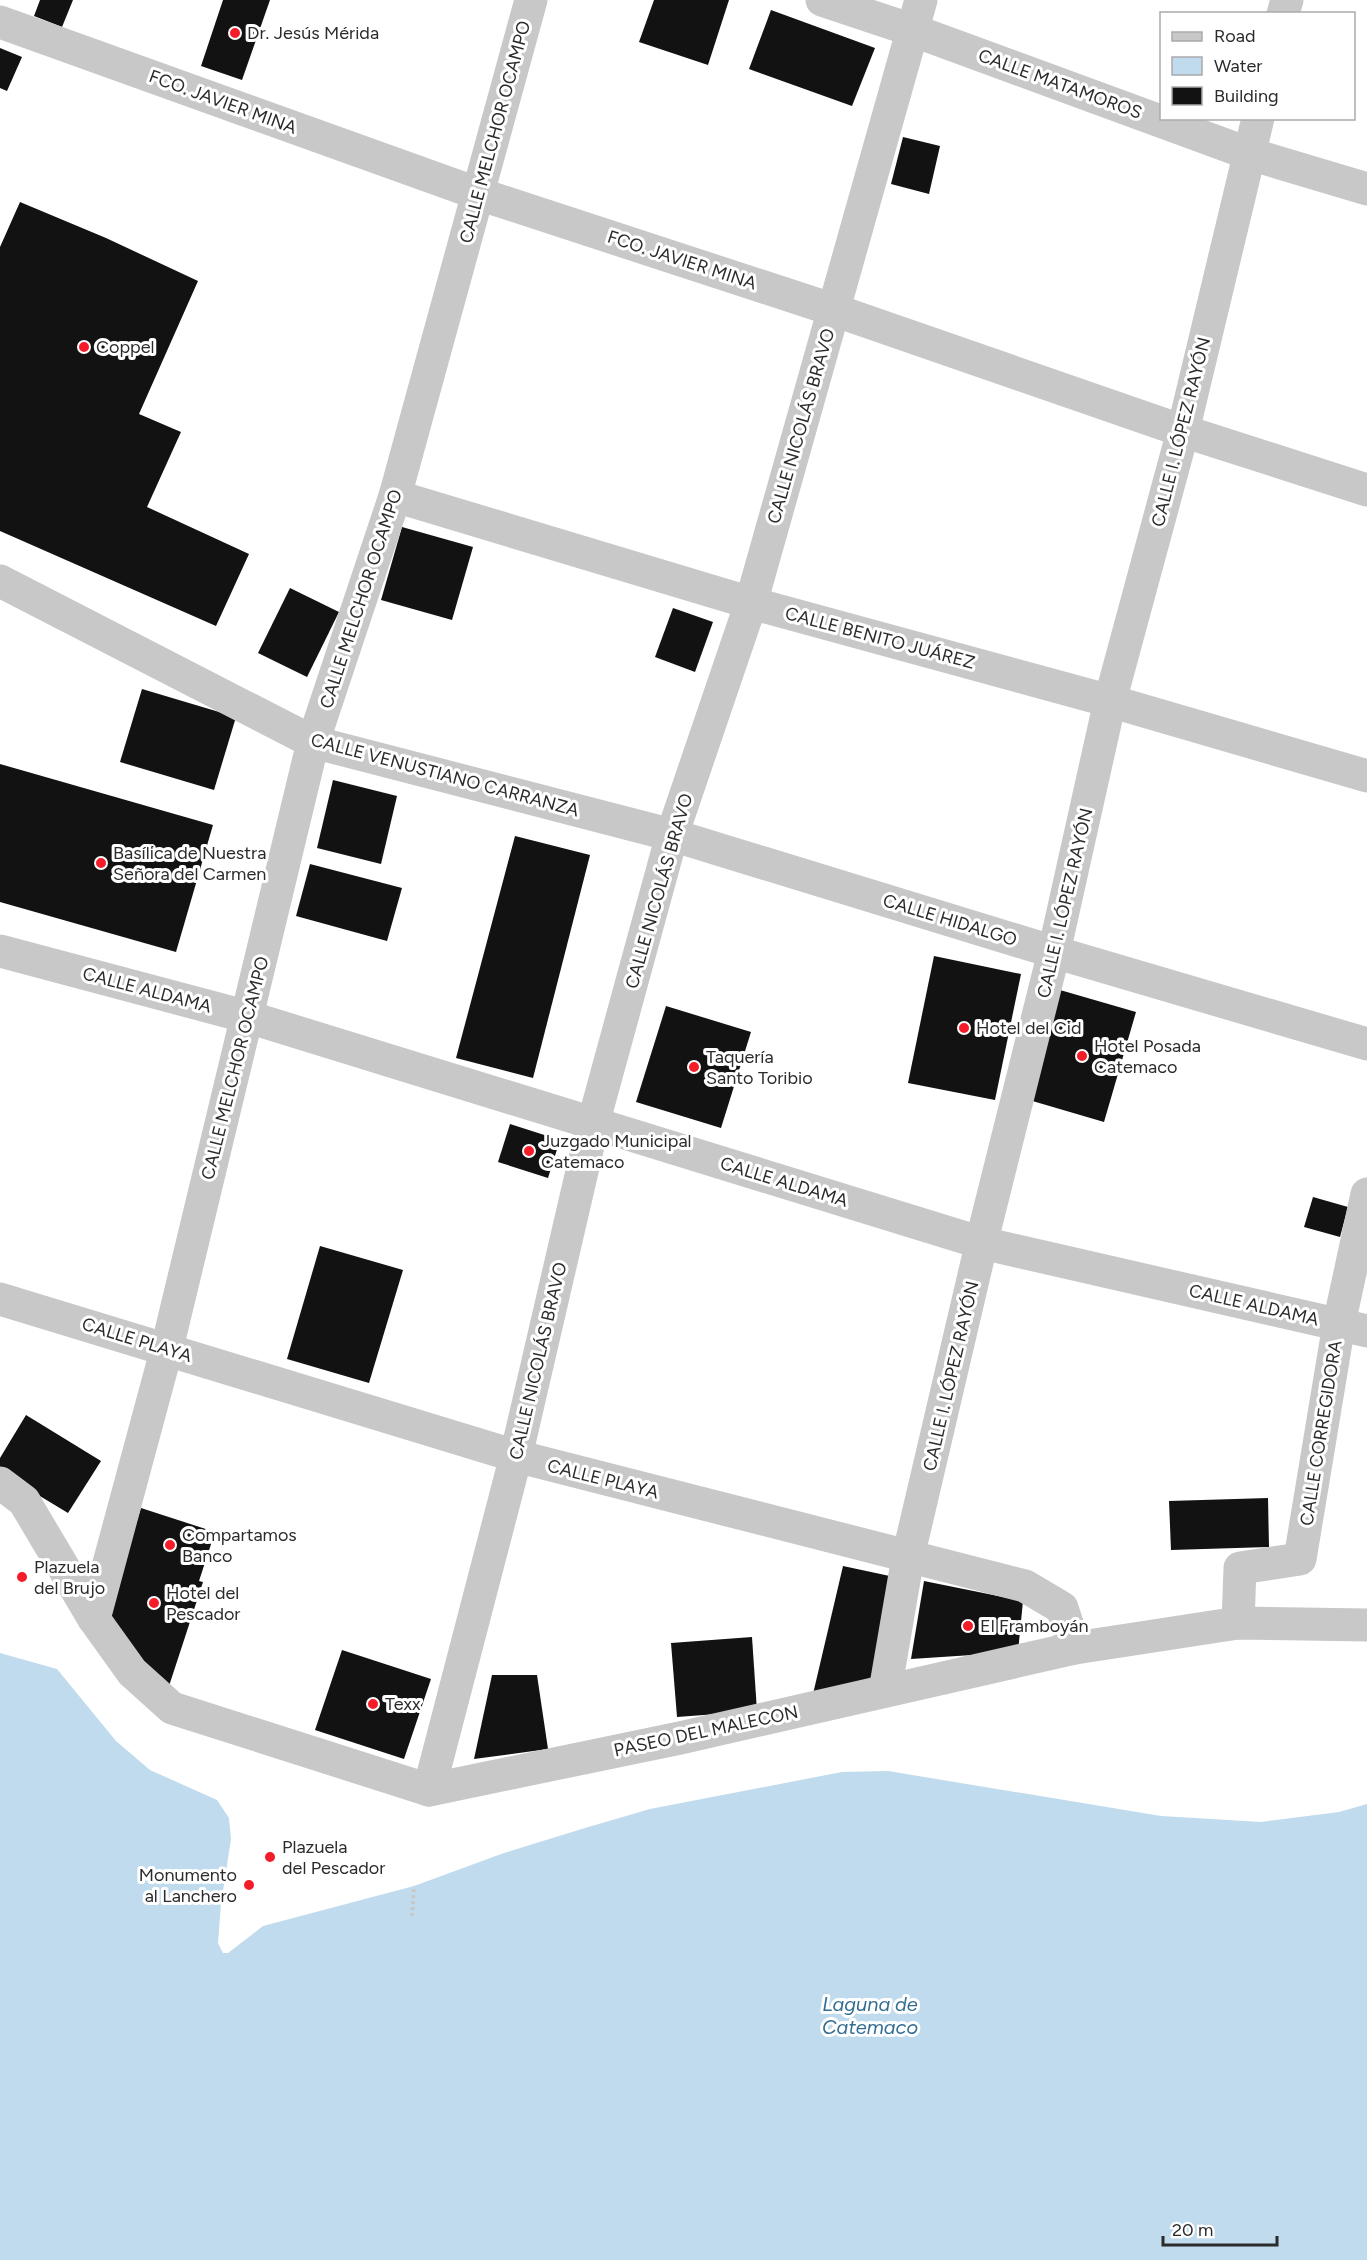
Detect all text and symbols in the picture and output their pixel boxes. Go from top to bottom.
legend [1160,12,1355,120]
street label: CALLE MELCHOR OCAMPO [455,18,535,246]
place label: Dr. Jesús Mérida [247,22,379,44]
text: Road [1214,25,1255,47]
marker: Dr. Jesús Mérida [228,26,242,40]
street label: CALLE MATAMOROS [975,44,1145,124]
text: Water [1214,55,1262,77]
street label: FCO. JAVIER MINA [146,65,300,139]
text: Building [1214,85,1279,107]
street label: FCO. JAVIER MINA [605,226,759,294]
street label: CALLE NICOLÁS BRAVO [763,326,839,526]
street label: CALLE I. LÓPEZ RAYÓN [1147,335,1215,529]
place label: Coppel [96,336,154,358]
marker: Coppel [77,340,91,354]
street label: CALLE MELCHOR OCAMPO [315,487,407,711]
street label: CALLE BENITO JUÁREZ [783,602,977,674]
street label: CALLE VENUSTIANO CARRANZA [308,729,582,821]
street label: CALLE NICOLÁS BRAVO [621,791,697,991]
street label: CALLE I. LÓPEZ RAYÓN [1032,806,1098,1000]
place label: Basílica de Nuestra Señora del Carmen [113,842,266,885]
marker: Basílica de Nuestra Señora del Carmen [94,856,108,870]
street label: CALLE HIDALGO [880,889,1020,951]
street label: CALLE MELCHOR OCAMPO [197,954,273,1182]
street label: CALLE ALDAMA [80,962,214,1018]
place label: Hotel del Cid [976,1017,1081,1039]
marker: Hotel del Cid [957,1021,971,1035]
place label: Hotel Posada Catemaco [1094,1035,1201,1078]
place label: Taquería Santo Toribio [706,1046,813,1089]
marker: Hotel Posada Catemaco [1075,1049,1089,1063]
marker: Taquería Santo Toribio [687,1060,701,1074]
place label: Juzgado Municipal Catemaco [541,1130,692,1173]
marker: Juzgado Municipal Catemaco [522,1144,536,1158]
street label: CALLE ALDAMA [717,1152,851,1212]
street label: CALLE NICOLÁS BRAVO [505,1260,571,1462]
street label: CALLE I. LÓPEZ RAYÓN [918,1279,984,1473]
street label: CALLE ALDAMA [1187,1279,1321,1331]
street label: CALLE PLAYA [79,1313,195,1367]
street label: CALLE CORREGIDORA [1295,1339,1347,1527]
street label: CALLE PLAYA [545,1455,661,1503]
place label: Compartamos Banco [182,1524,297,1567]
marker: Compartamos Banco [163,1538,177,1552]
place label: Plazuela del Brujo [34,1556,105,1599]
marker: Plazuela del Brujo [15,1570,29,1584]
place label: Hotel del Pescador [166,1582,240,1625]
marker: Hotel del Pescador [147,1596,161,1610]
place label: El Framboyán [980,1615,1088,1637]
marker: El Framboyán [961,1619,975,1633]
place label: Texx [385,1693,421,1715]
marker: Texx [366,1697,380,1711]
street label: PASEO DEL MALECON [612,1701,800,1761]
place label: Plazuela del Pescador [282,1836,385,1879]
marker: Plazuela del Pescador [263,1850,277,1864]
place label: Monumento al Lanchero [139,1864,237,1907]
marker: Monumento al Lanchero [242,1878,256,1892]
water label: Laguna de Catemaco [822,1992,918,2039]
scale bar [1163,2209,1277,2247]
text: 20 m [1172,2219,1213,2241]

